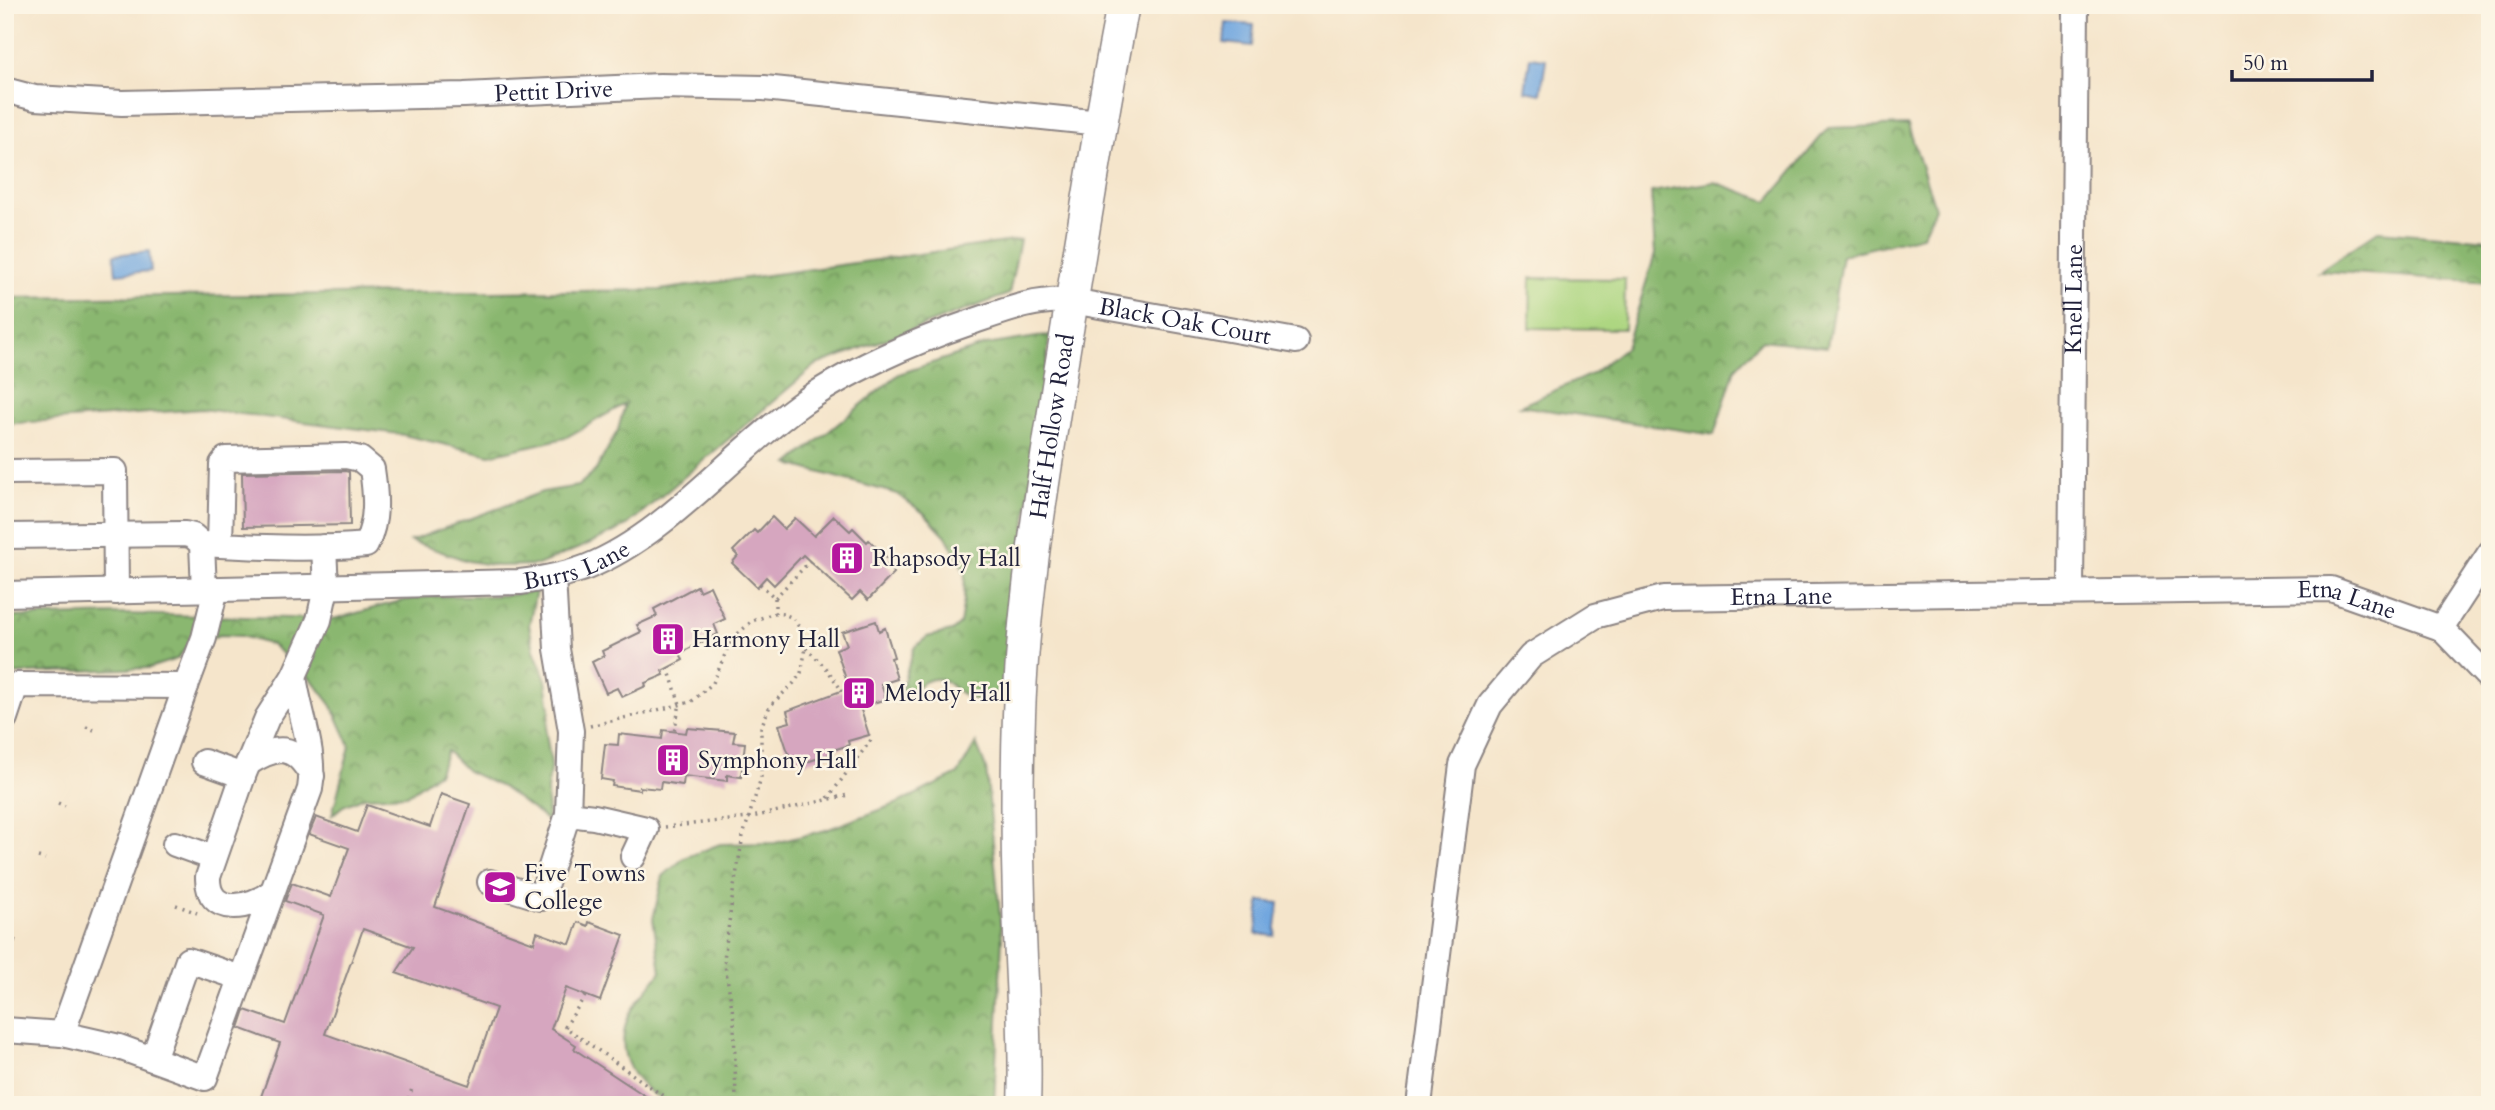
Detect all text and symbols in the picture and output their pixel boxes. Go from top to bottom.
scale bar [2232,38,2372,82]
text: 50 m [2243,49,2288,78]
street label: Pettit Drive [493,72,614,110]
street label: Knell Lane [2057,244,2090,354]
street label: Black Oak Court [1096,290,1274,353]
street label: Half Hollow Road [1021,331,1083,521]
street label: Burrs Lane [521,532,636,598]
building icon: Rhapsody Hall [828,539,866,577]
place label: Rhapsody Hall [872,542,1021,575]
street label: Etna Lane [2297,572,2401,627]
street label: Etna Lane [1730,579,1833,614]
building icon: Harmony Hall [649,620,687,658]
place label: Harmony Hall [692,623,840,656]
building icon: Melody Hall [840,674,878,712]
place label: Melody Hall [884,677,1011,710]
building icon: Symphony Hall [654,741,692,779]
place label: Symphony Hall [698,744,857,777]
place label: Five Towns College [524,857,645,918]
school or university icon: Five Towns College [481,868,519,906]

